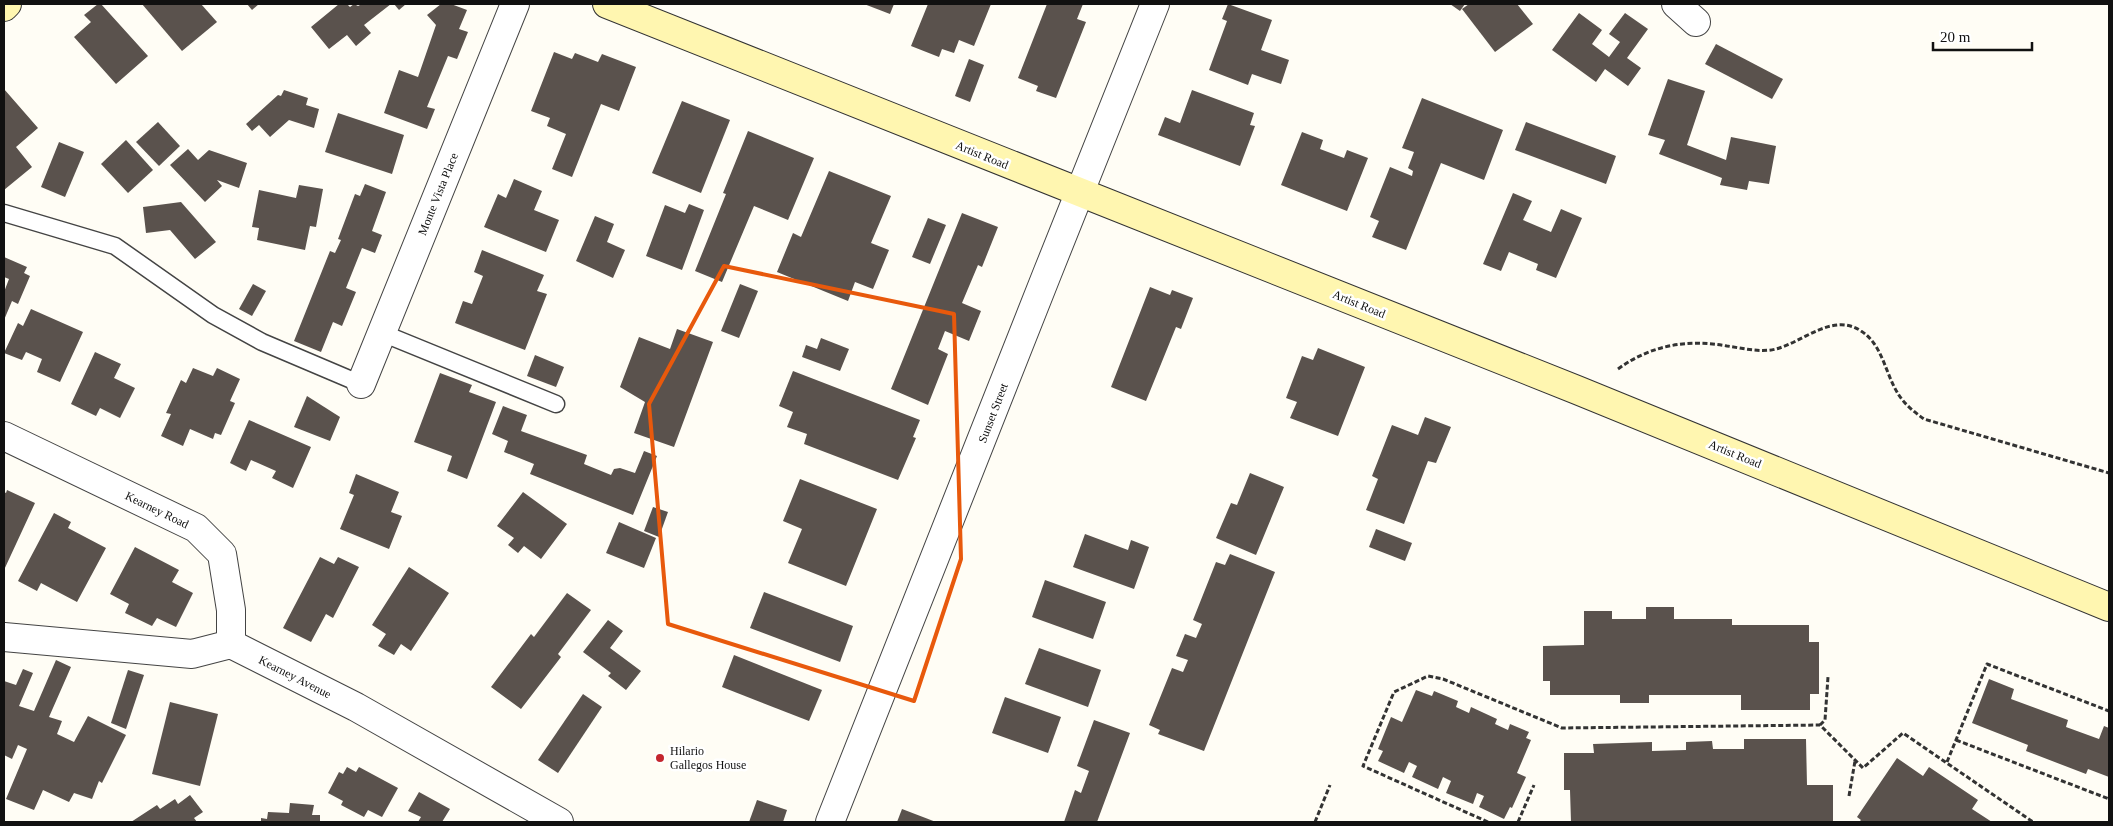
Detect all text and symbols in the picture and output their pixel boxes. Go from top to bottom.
scale bar [1933,20,2032,52]
text: 20 m [1940,29,1971,45]
street label: Artist Road [954,138,1010,172]
street label: Monte Vista Place [415,151,461,237]
street label: Artist Road [1331,287,1387,321]
street label: Sunset Street [975,380,1011,445]
street label: Artist Road [1707,437,1763,471]
street label: Kearney Road [123,489,191,531]
street label: Kearney Avenue [256,653,334,701]
place label: Hilario Gallegos House [670,744,746,772]
marker: Hilario Gallegos House [654,752,666,764]

